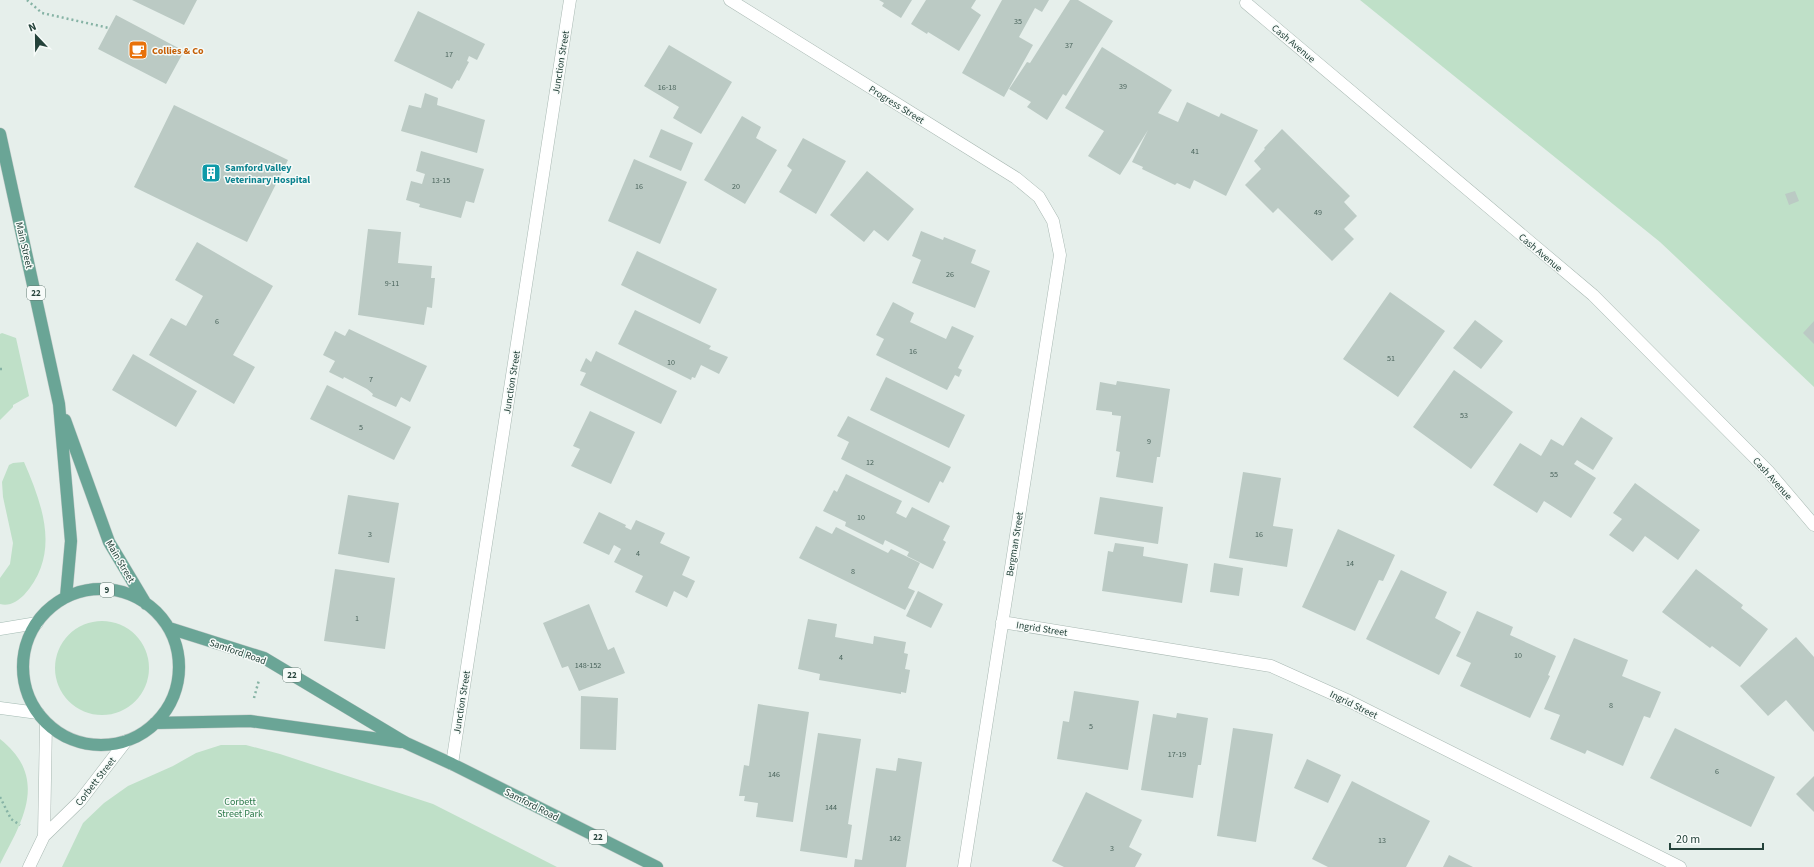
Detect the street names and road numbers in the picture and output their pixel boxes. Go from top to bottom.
street label: Cash Avenue [1268,21,1318,66]
street label: Junction Street [549,29,573,95]
street label: Progress Street [866,82,928,128]
street label: Main Street [12,221,36,270]
street label: Cash Avenue [1515,230,1565,275]
road number: 22 [27,286,45,300]
street label: Junction Street [500,349,524,415]
street label: Cash Avenue [1749,454,1795,503]
street label: Bergman Street [1003,510,1027,577]
street label: Main Street [102,538,138,586]
road number: 9 [100,583,114,597]
street label: Ingrid Street [1015,618,1069,640]
street label: Samford Road [207,636,268,668]
road number: 22 [283,668,301,682]
street label: Junction Street [450,669,474,735]
street label: Ingrid Street [1327,687,1380,723]
street label: Corbett Street [72,754,120,809]
street label: Samford Road [502,785,561,825]
road number: 22 [589,830,607,844]

